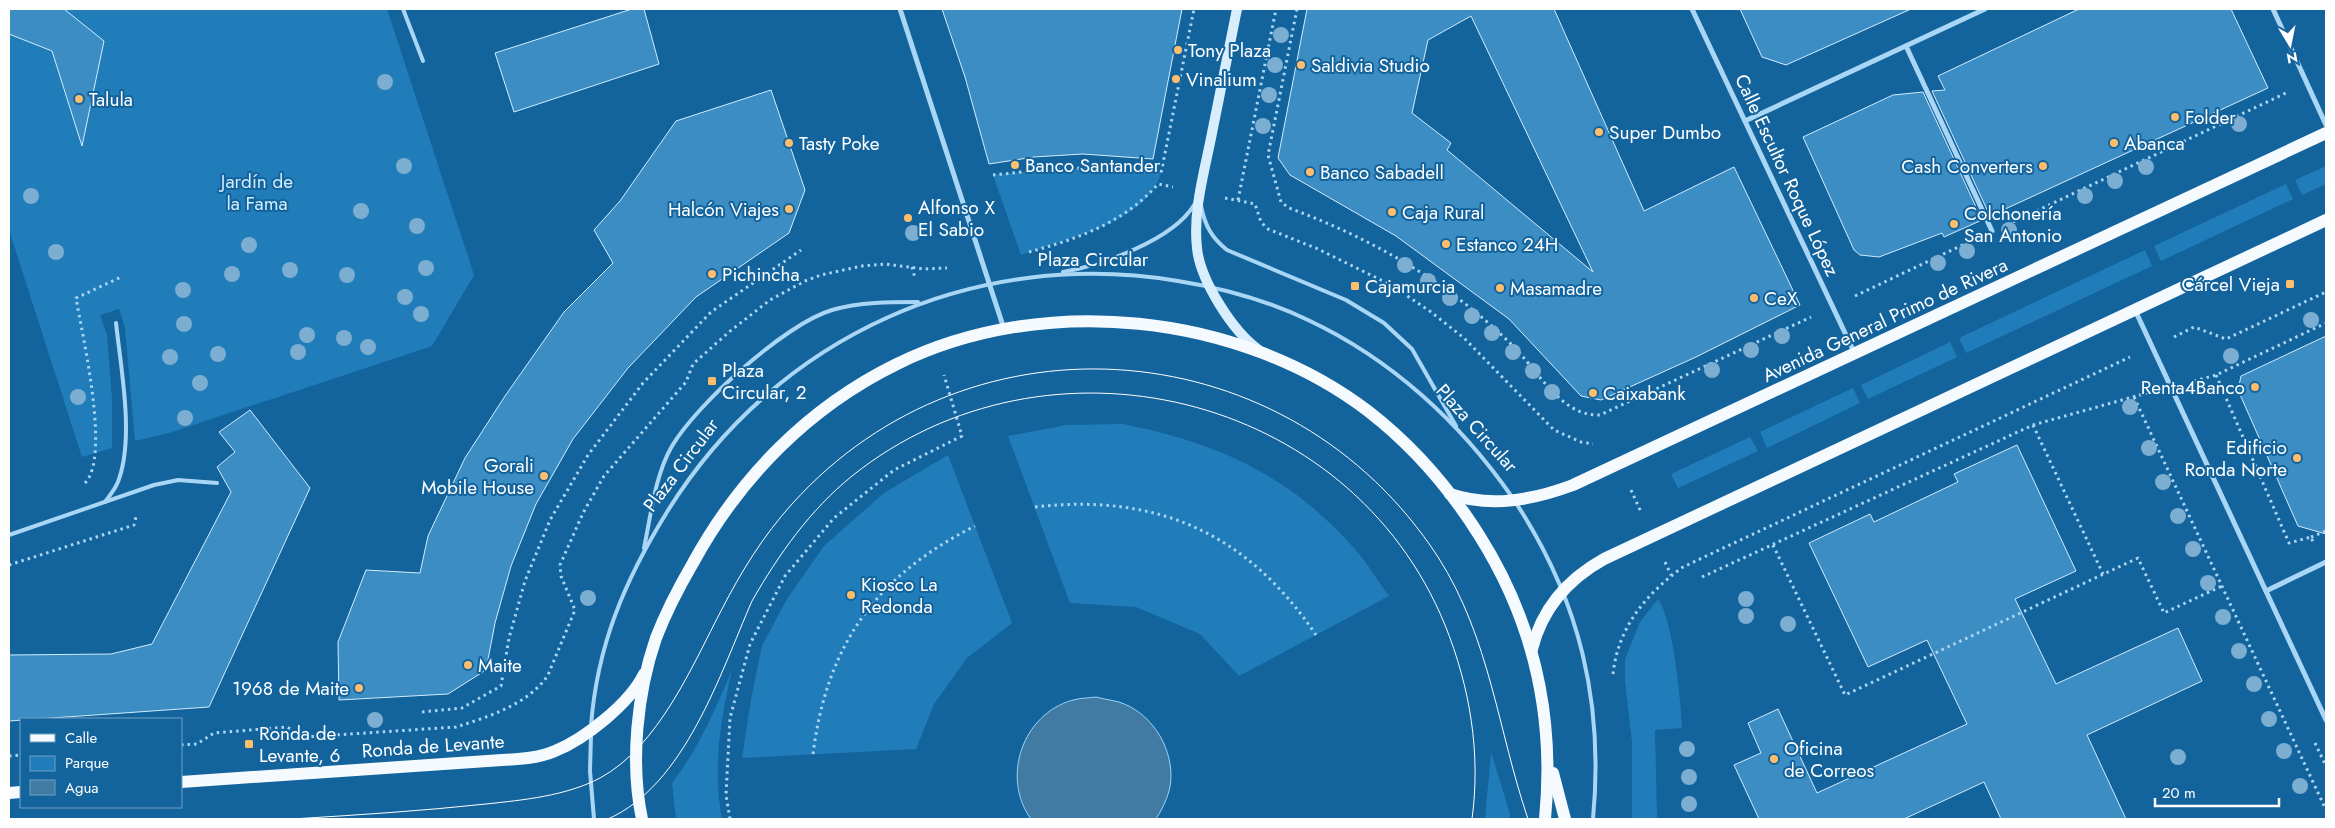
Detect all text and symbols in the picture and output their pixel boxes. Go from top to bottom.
north arrow [2265,20,2315,70]
place label: Tony Plaza [1188,37,1271,64]
marker: Tony Plaza [1172,44,1184,56]
text: N [2285,47,2299,69]
place label: Saldivia Studio [1311,52,1430,79]
marker: Saldivia Studio [1295,59,1307,71]
place label: Vinalium [1186,66,1257,93]
street label: Calle Escultor Roque López [1728,69,1846,281]
marker: Vinalium [1170,73,1182,85]
place label: Talula [89,86,133,113]
marker: Talula [73,93,85,105]
place label: Folder [2185,104,2236,131]
marker: Folder [2169,111,2181,123]
place label: Super Dumbo [1609,119,1721,146]
marker: Super Dumbo [1593,126,1605,138]
place label: Tasty Poke [799,130,880,157]
place label: Abanca [2124,130,2185,157]
marker: Tasty Poke [783,137,795,149]
marker: Abanca [2108,137,2120,149]
place label: Banco Santander [1025,152,1161,179]
place label: Cash Converters [1901,153,2033,180]
marker: Banco Santander [1009,159,1021,171]
place label: Banco Sabadell [1320,159,1444,186]
marker: Cash Converters [2037,160,2049,172]
marker: Banco Sabadell [1304,166,1316,178]
park label: Jardín de la Fama [218,168,293,217]
place label: Alfonso X El Sabio [918,194,995,243]
place label: Halcón Viajes [668,196,779,223]
place label: Caja Rural [1402,199,1484,226]
place label: Colchonería San Antonio [1964,200,2062,249]
marker: Halcón Viajes [783,203,795,215]
marker: Caja Rural [1386,206,1398,218]
marker: Alfonso X El Sabio [902,212,914,224]
marker: Colchonería San Antonio [1948,218,1960,230]
place label: Estanco 24H [1456,231,1558,258]
marker: Estanco 24H [1440,238,1452,250]
street label: Plaza Circular [1038,246,1149,273]
street label: Avenida General Primo de Rivera [1758,251,2012,389]
place label: Pichincha [722,261,800,288]
marker: Pichincha [706,268,718,280]
place label: Cárcel Vieja [2181,271,2280,298]
place label: Cajamurcia [1365,273,1455,300]
place label: Masamadre [1510,275,1602,302]
marker: Cárcel Vieja [2284,278,2296,290]
marker: Cajamurcia [1349,280,1361,292]
marker: Masamadre [1494,282,1506,294]
place label: CeX [1764,285,1798,312]
marker: CeX [1748,292,1760,304]
place label: Plaza Circular, 2 [722,357,807,406]
place label: Renta4Banco [2141,374,2245,401]
marker: Plaza Circular, 2 [706,375,718,387]
street label: Plaza Circular [1430,378,1524,479]
place label: Caixabank [1603,380,1686,407]
marker: Renta4Banco [2249,381,2261,393]
marker: Caixabank [1587,387,1599,399]
street label: Plaza Circular [637,412,725,517]
place label: Edificio Ronda Norte [2184,434,2287,483]
place label: Gorali Mobile House [421,452,534,501]
marker: Edificio Ronda Norte [2291,452,2303,464]
marker: Gorali Mobile House [538,470,550,482]
place label: Kiosco La Redonda [861,571,938,620]
marker: Kiosco La Redonda [845,589,857,601]
place label: Maite [478,652,522,679]
marker: Maite [462,659,474,671]
place label: 1968 de Maite [232,675,349,702]
marker: 1968 de Maite [353,682,365,694]
legend [20,718,182,808]
place label: Ronda de Levante, 6 [259,720,340,769]
text: Calle [65,727,97,749]
street label: Ronda de Levante [361,728,505,764]
place label: Oficina de Correos [1784,735,1875,784]
marker: Ronda de Levante, 6 [243,738,255,750]
text: Parque [65,752,109,774]
marker: Oficina de Correos [1768,753,1780,765]
scale bar [2155,776,2279,808]
text: Agua [65,777,99,799]
text: 20 m [2162,782,2196,804]

